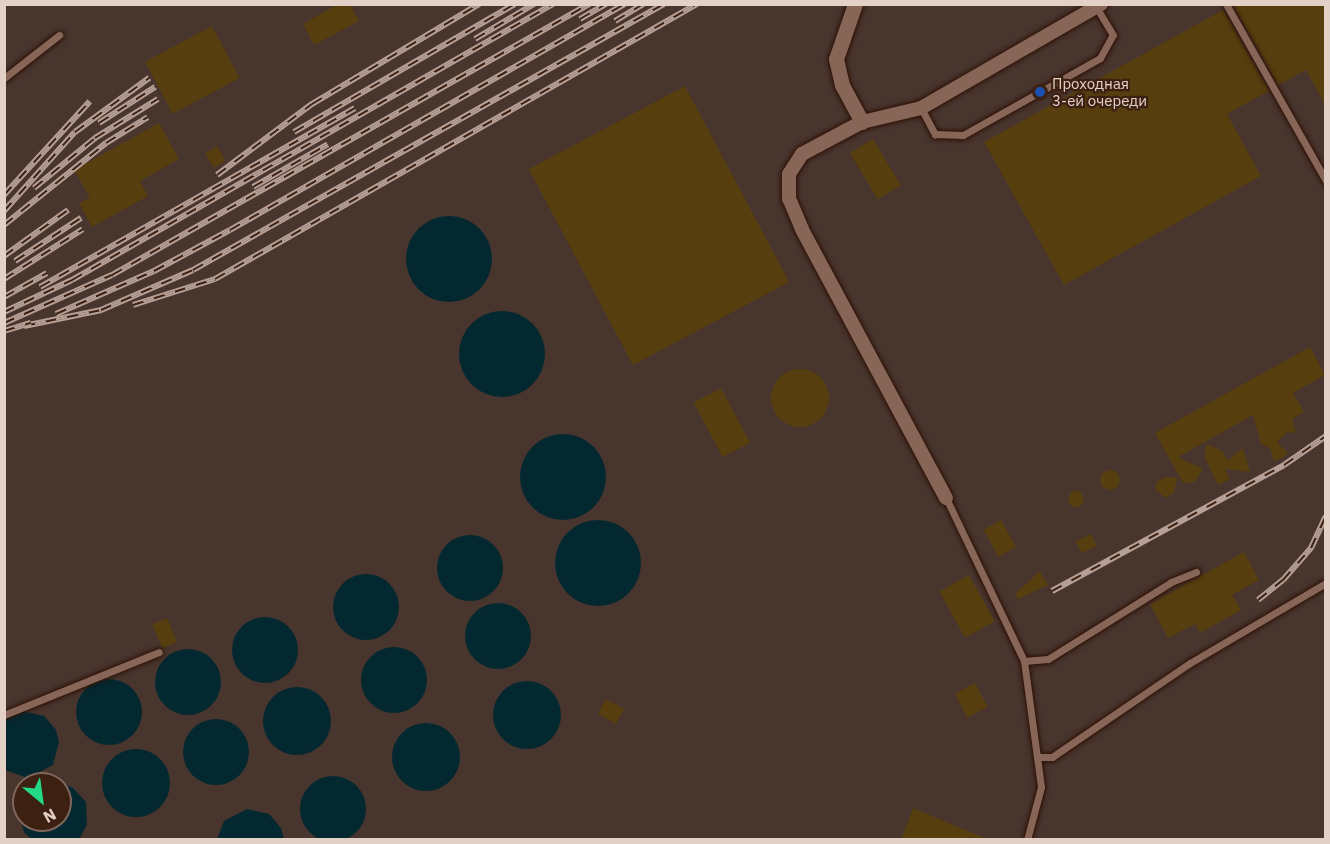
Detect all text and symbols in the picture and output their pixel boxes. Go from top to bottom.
place label: Проходная 3-ей очереди [1052,74,1147,109]
marker: Проходная 3-ей очереди [1033,85,1047,99]
north arrow [12,772,72,832]
text: N [40,804,60,828]

